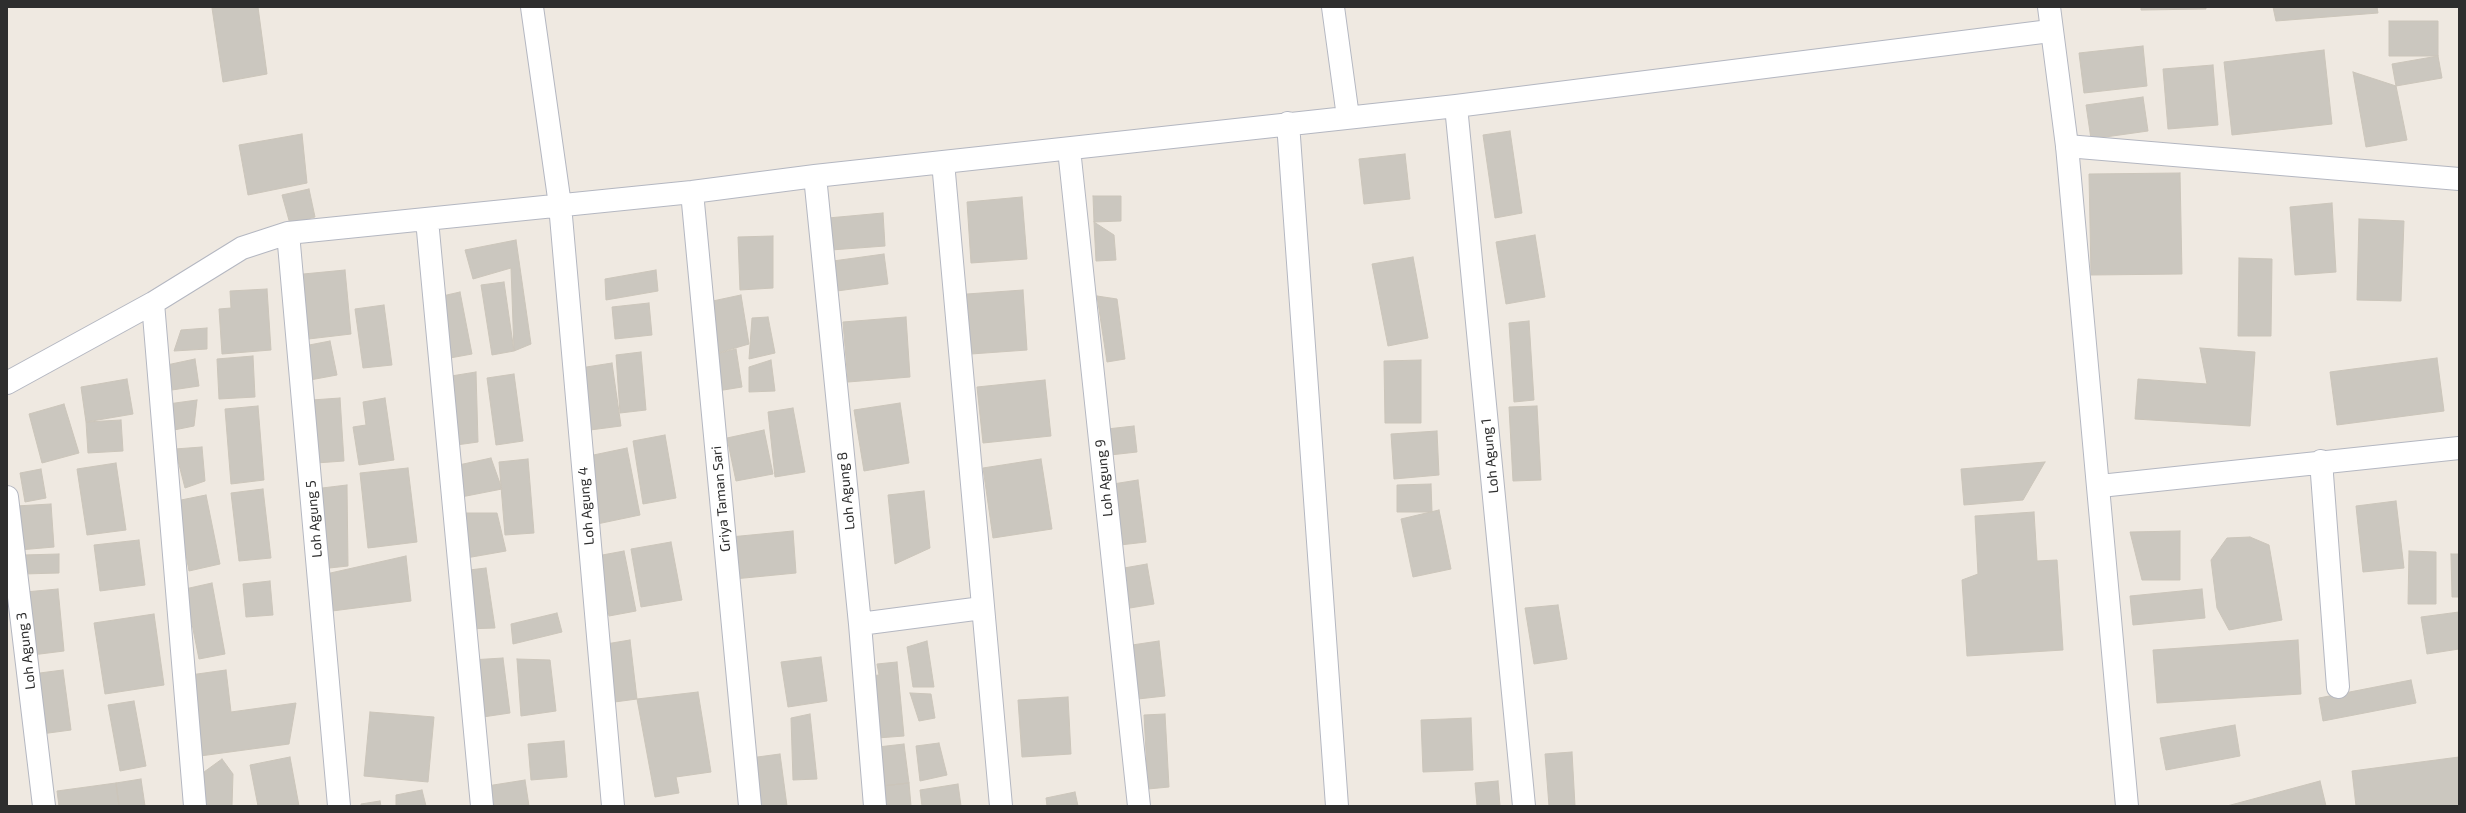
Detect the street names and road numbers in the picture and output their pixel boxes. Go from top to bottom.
street label: Loh Agung 1 [1478,418,1502,494]
street label: Loh Agung 9 [1092,438,1116,518]
street label: Griya Taman Sari [708,445,734,553]
street label: Loh Agung 8 [834,451,858,531]
street label: Loh Agung 4 [574,466,598,546]
street label: Loh Agung 5 [302,480,326,558]
street label: Loh Agung 3 [13,611,39,691]

